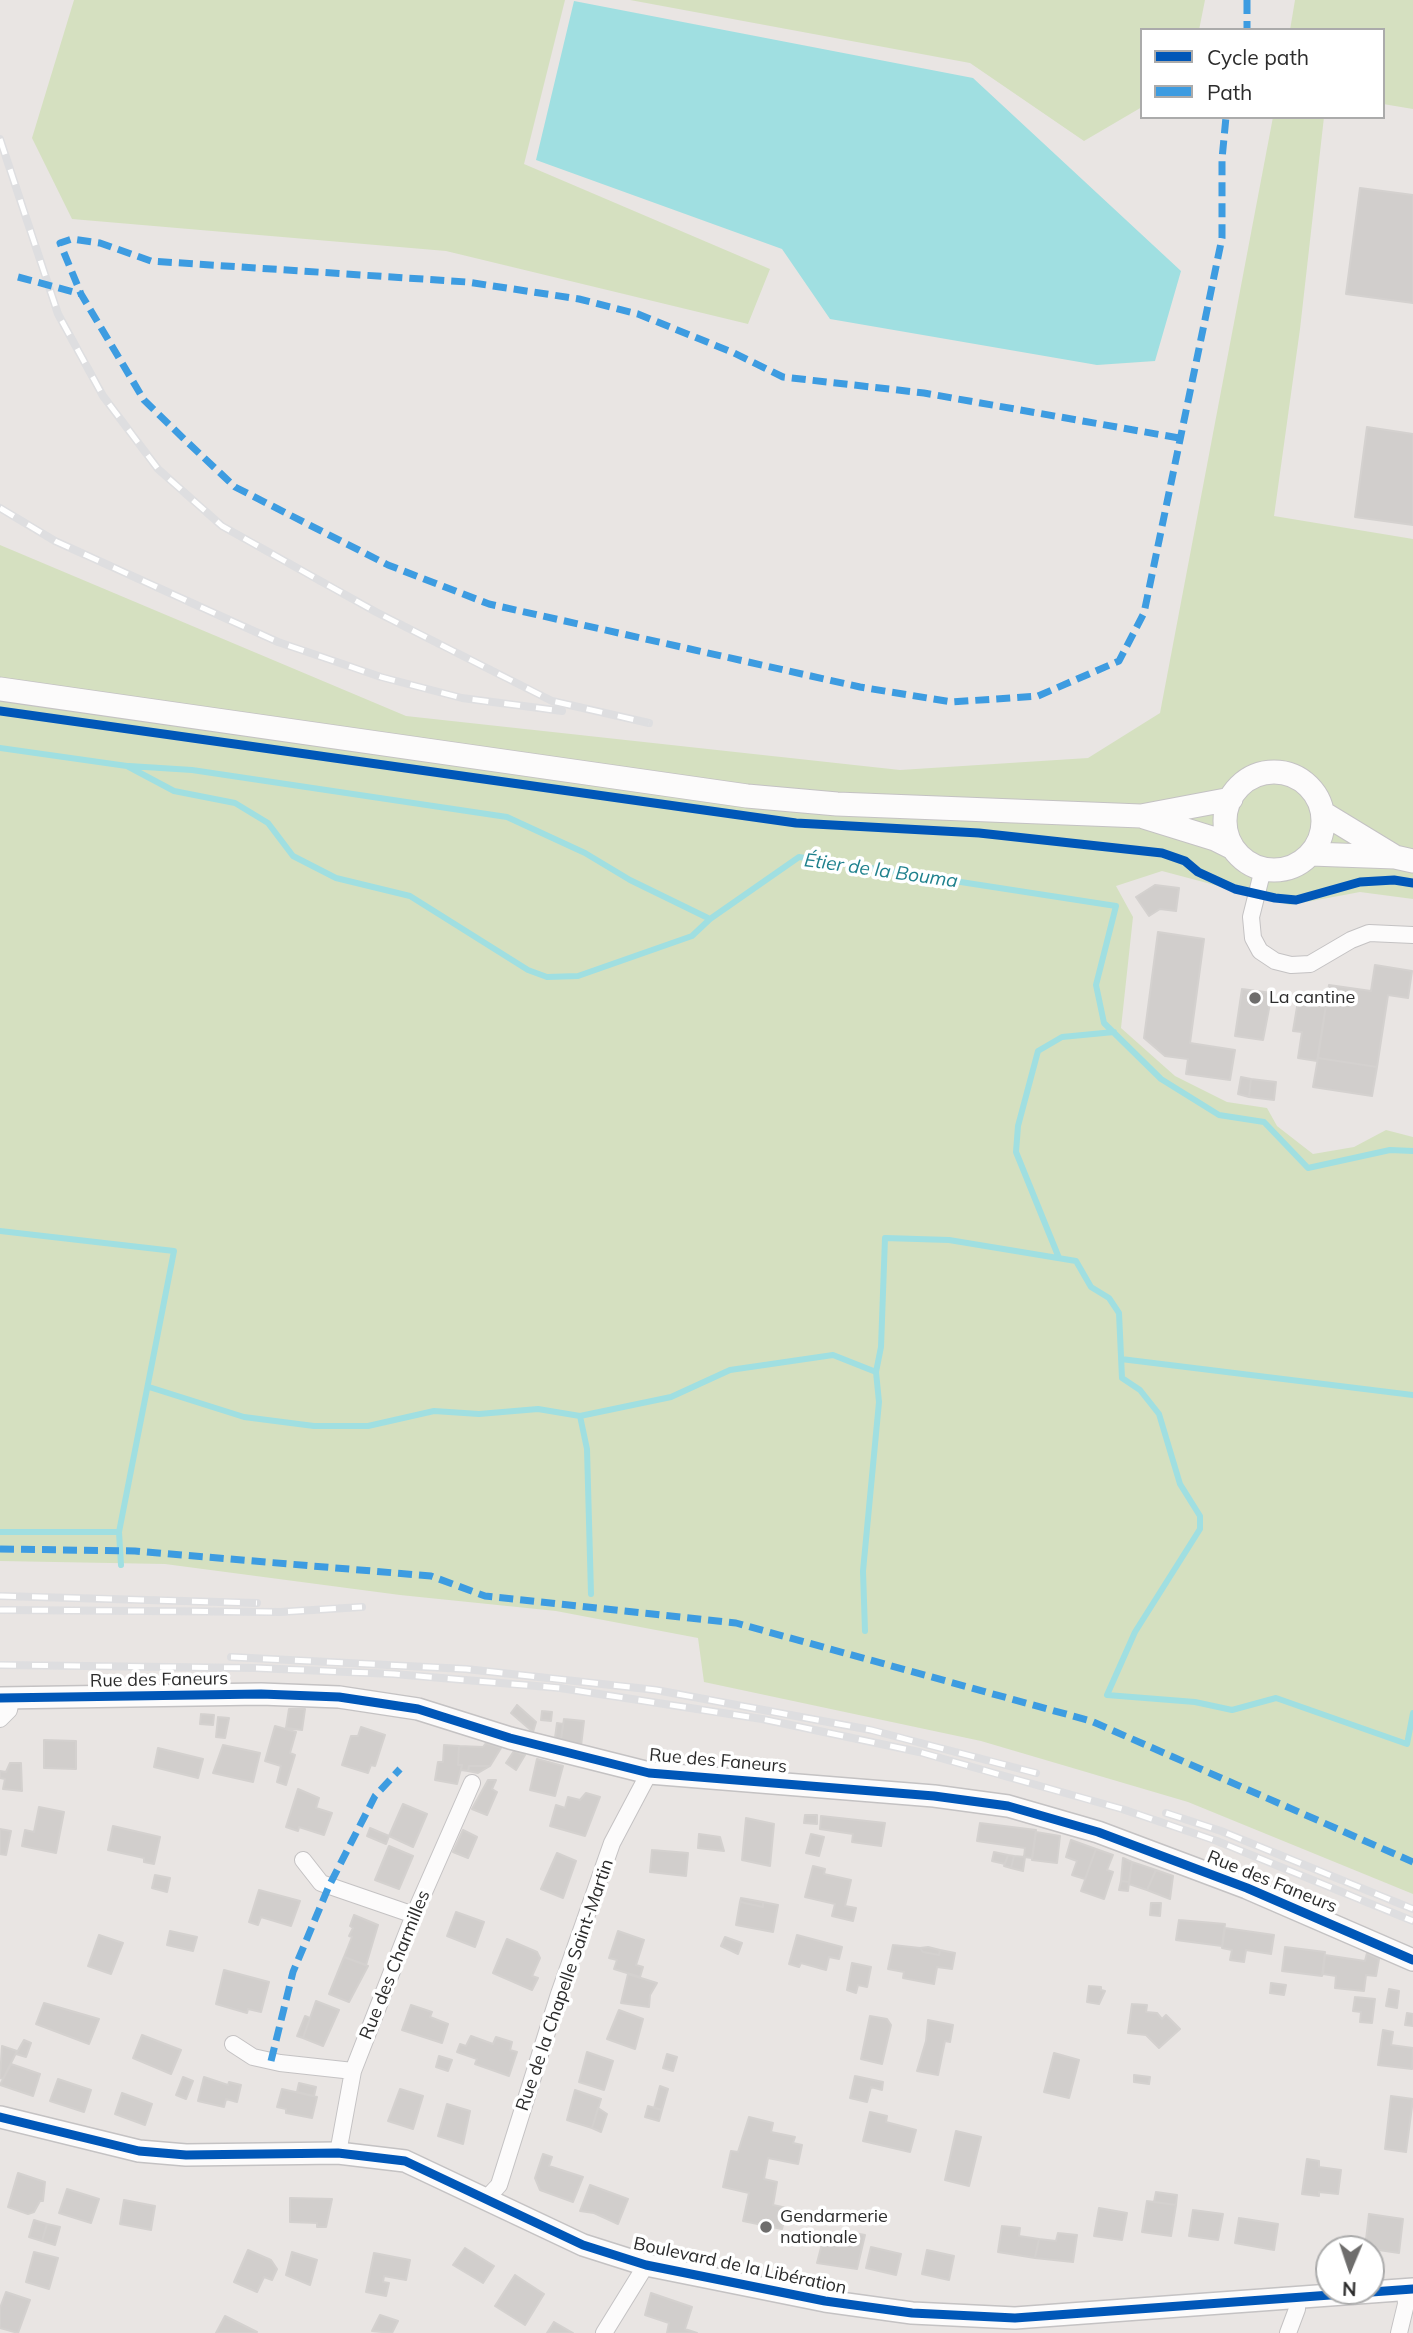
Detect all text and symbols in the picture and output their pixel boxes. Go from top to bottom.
legend [1140,28,1385,119]
text: Cycle path [1207,44,1309,70]
text: Path [1207,79,1252,105]
water label: Étier de la Bouma [803,849,959,893]
place label: La cantine [1269,987,1355,1009]
marker: La cantine [1247,990,1263,1006]
street label: Rue des Faneurs [90,1668,228,1692]
street label: Rue des Faneurs [648,1744,788,1778]
street label: Rue des Faneurs [1204,1846,1340,1918]
street label: Rue de la Chapelle Saint-Martin [512,1856,618,2114]
street label: Rue des Charmilles [355,1887,435,2043]
place label: Gendarmerie nationale [780,2206,888,2248]
marker: Gendarmerie nationale [758,2219,774,2235]
street label: Boulevard de la Libération [631,2233,849,2299]
north arrow [1315,2235,1385,2305]
text: N [1342,2277,1357,2301]

